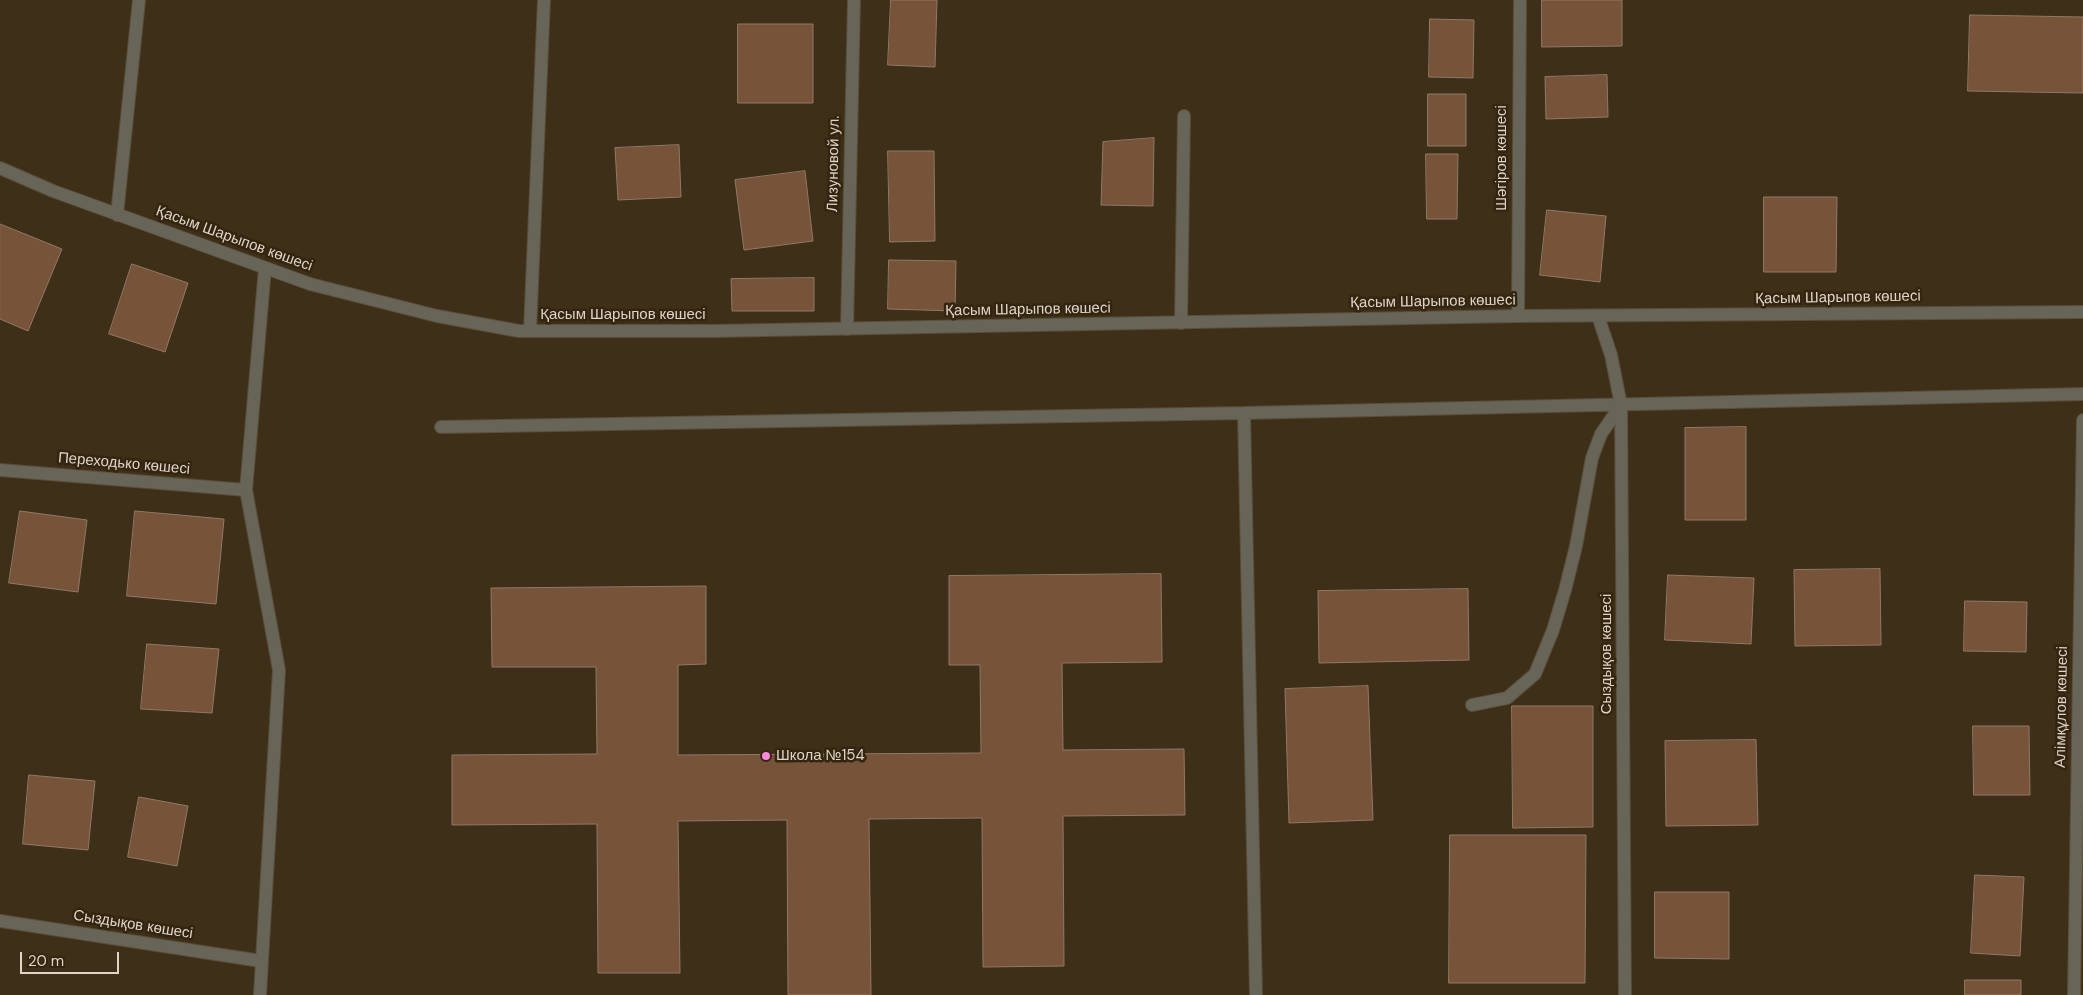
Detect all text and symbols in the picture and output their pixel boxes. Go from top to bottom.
street label: Шәгіров көшесі [1493,105,1511,211]
street label: Лизуновой ул. [824,116,844,212]
street label: Қасым Шарыпов көшесі [153,202,315,276]
street label: Қасым Шарыпов көшесі [1755,288,1921,308]
street label: Қасым Шарыпов көшесі [1350,292,1516,312]
street label: Қасым Шарыпов көшесі [945,300,1111,320]
street label: Қасым Шарыпов көшесі [540,306,706,324]
street label: Переходько көшесі [57,449,191,479]
street label: Сыздықов көшесі [1598,594,1616,714]
street label: Алімқұлов көшесі [2052,646,2072,768]
place label: Школа №154 [776,747,865,765]
marker: Школа №154 [760,750,772,762]
street label: Сыздықов көшесі [72,907,194,943]
scale bar [22,942,121,974]
text: 20 m [28,951,64,971]

